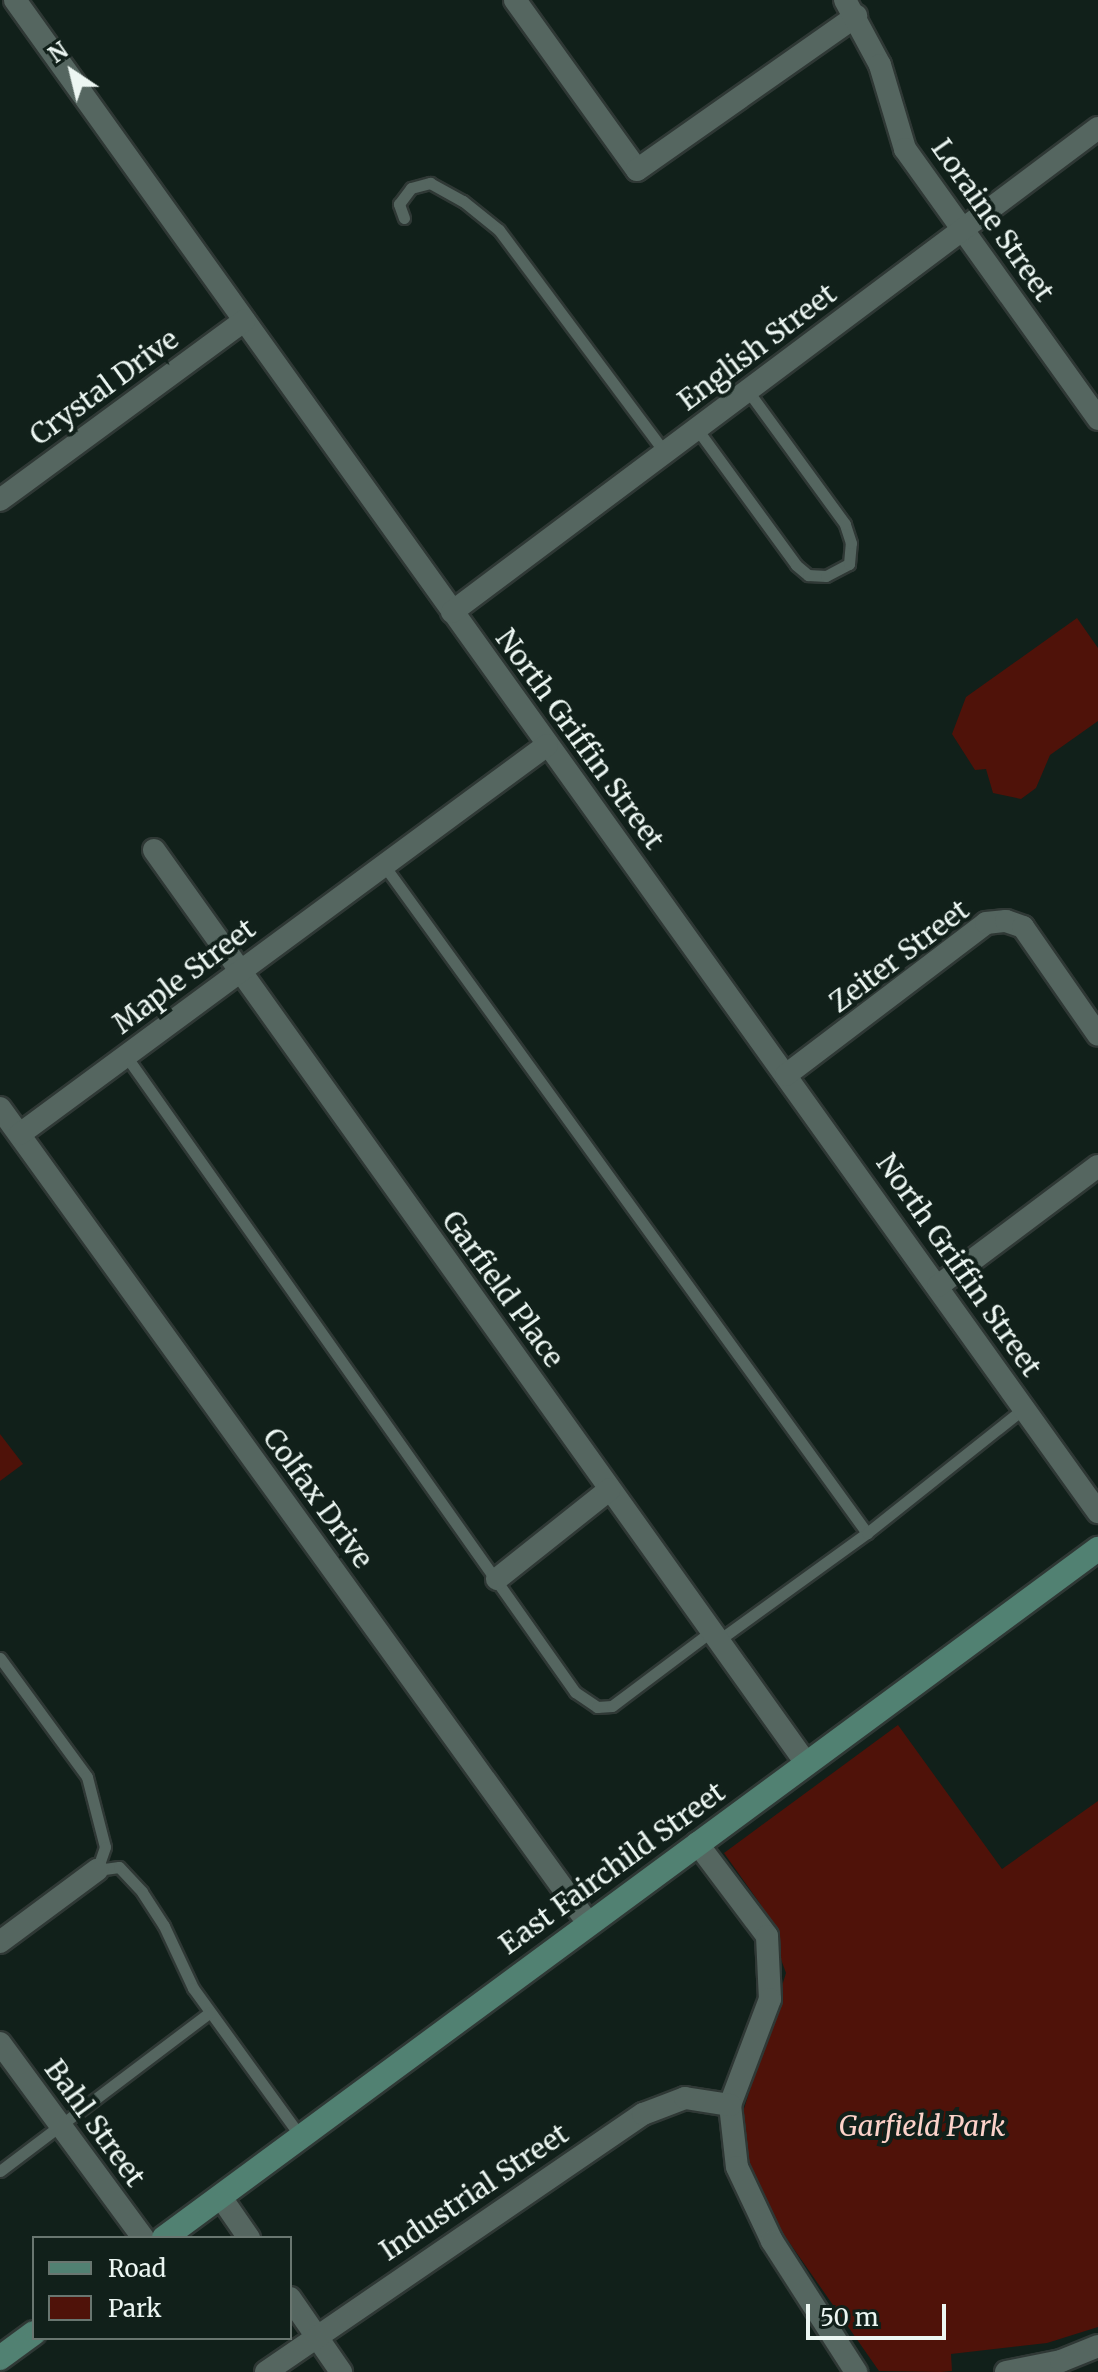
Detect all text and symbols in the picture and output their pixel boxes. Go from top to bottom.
north arrow [32,32,112,112]
text: N [43,36,73,69]
street label: Loraine Street [925,132,1061,308]
street label: English Street [671,277,843,417]
street label: Crystal Drive [23,322,185,452]
street label: North Griffin Street [489,622,671,856]
street label: Zeiter Street [823,893,975,1019]
street label: Maple Street [106,912,262,1040]
street label: North Griffin Street [870,1147,1048,1383]
street label: Garfield Place [435,1204,571,1374]
street label: Colfax Drive [256,1422,380,1574]
street label: East Fairchild Street [493,1775,731,1961]
street label: Bahl Street [38,2053,152,2193]
park label: Garfield Park [839,2109,1005,2143]
street label: Industrial Street [373,2117,575,2267]
legend [32,2236,292,2340]
text: Road [108,2253,166,2284]
scale bar [810,2288,950,2338]
text: Park [108,2293,161,2324]
text: 50 m [820,2302,879,2333]

